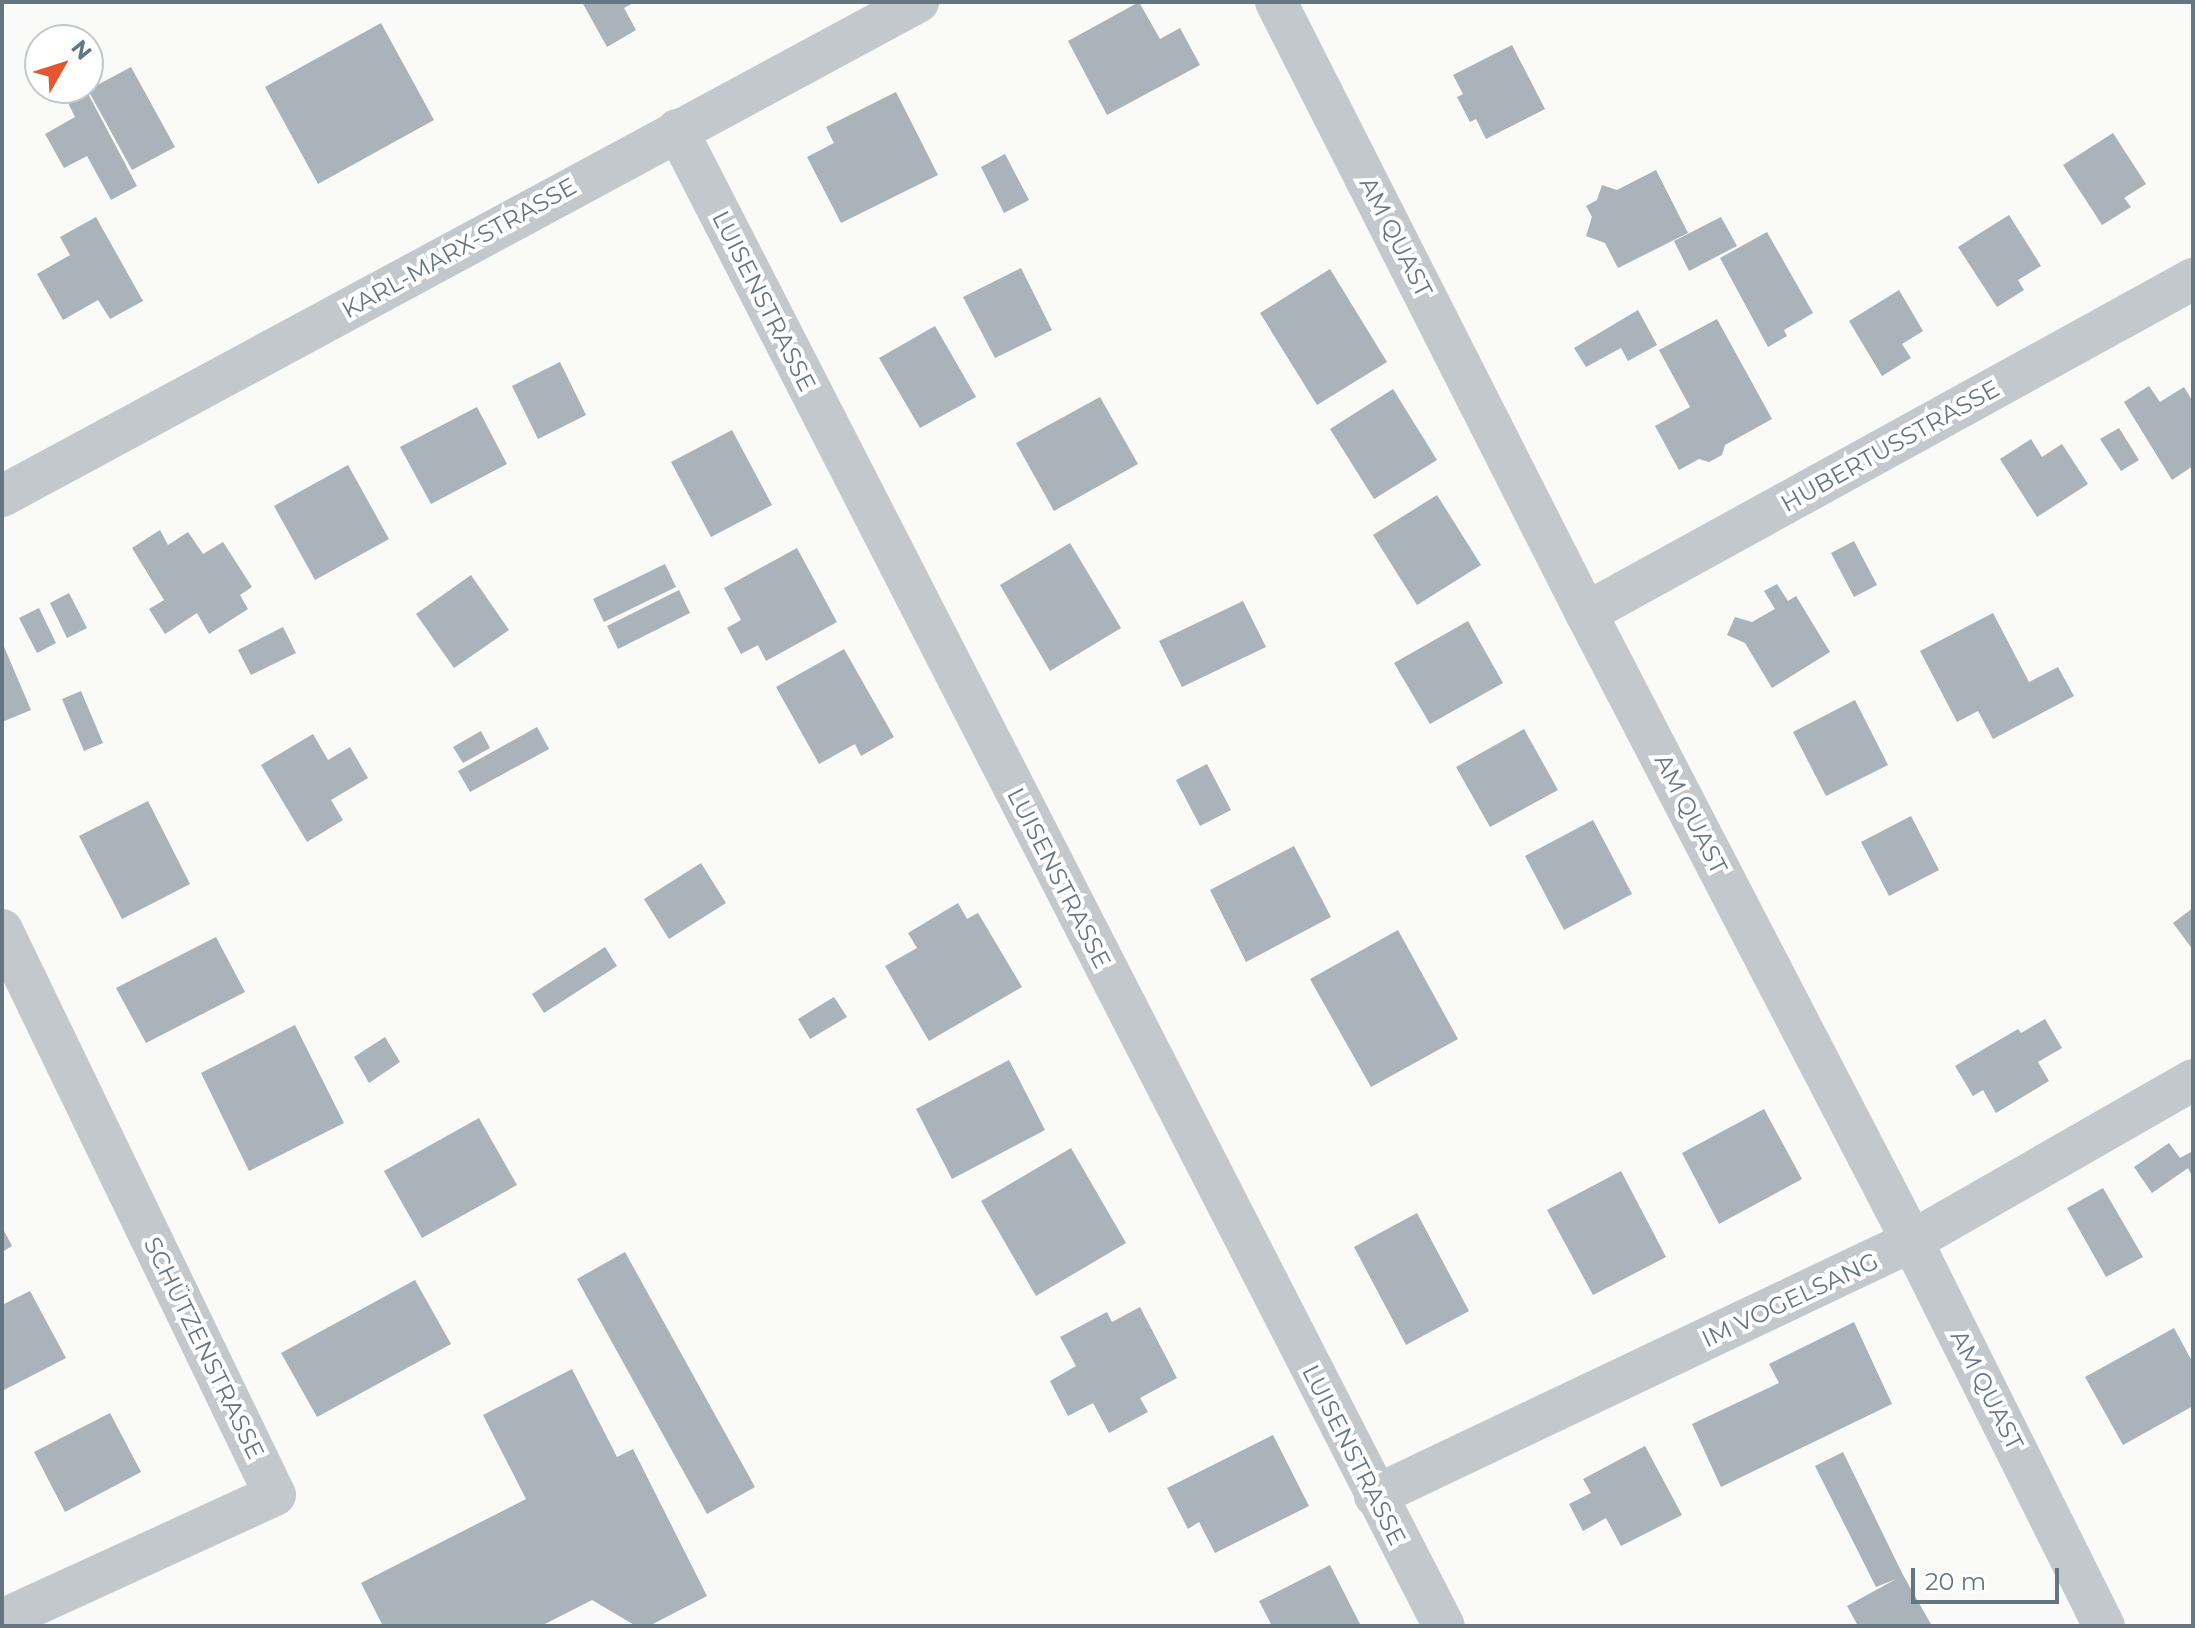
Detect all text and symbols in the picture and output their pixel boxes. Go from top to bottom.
north arrow [24,24,104,104]
text: N [65,34,98,65]
street label: KARL-MARX-STRASSE [337,172,581,324]
street label: AM QUAST [1354,172,1438,302]
street label: LUISENSTRASSE [706,206,822,396]
street label: HUBERTUSSTRASSE [1776,374,2004,518]
street label: AM QUAST [1649,749,1733,879]
street label: LUISENSTRASSE [1001,783,1117,973]
street label: SCHÜTZENSTRASSE [138,1232,270,1464]
street label: IM VOGELSANG [1697,1246,1883,1354]
street label: AM QUAST [1945,1325,2029,1455]
street label: LUISENSTRASSE [1296,1360,1412,1550]
scale bar [1915,1552,2063,1602]
text: 20 m [1925,1567,1986,1596]

